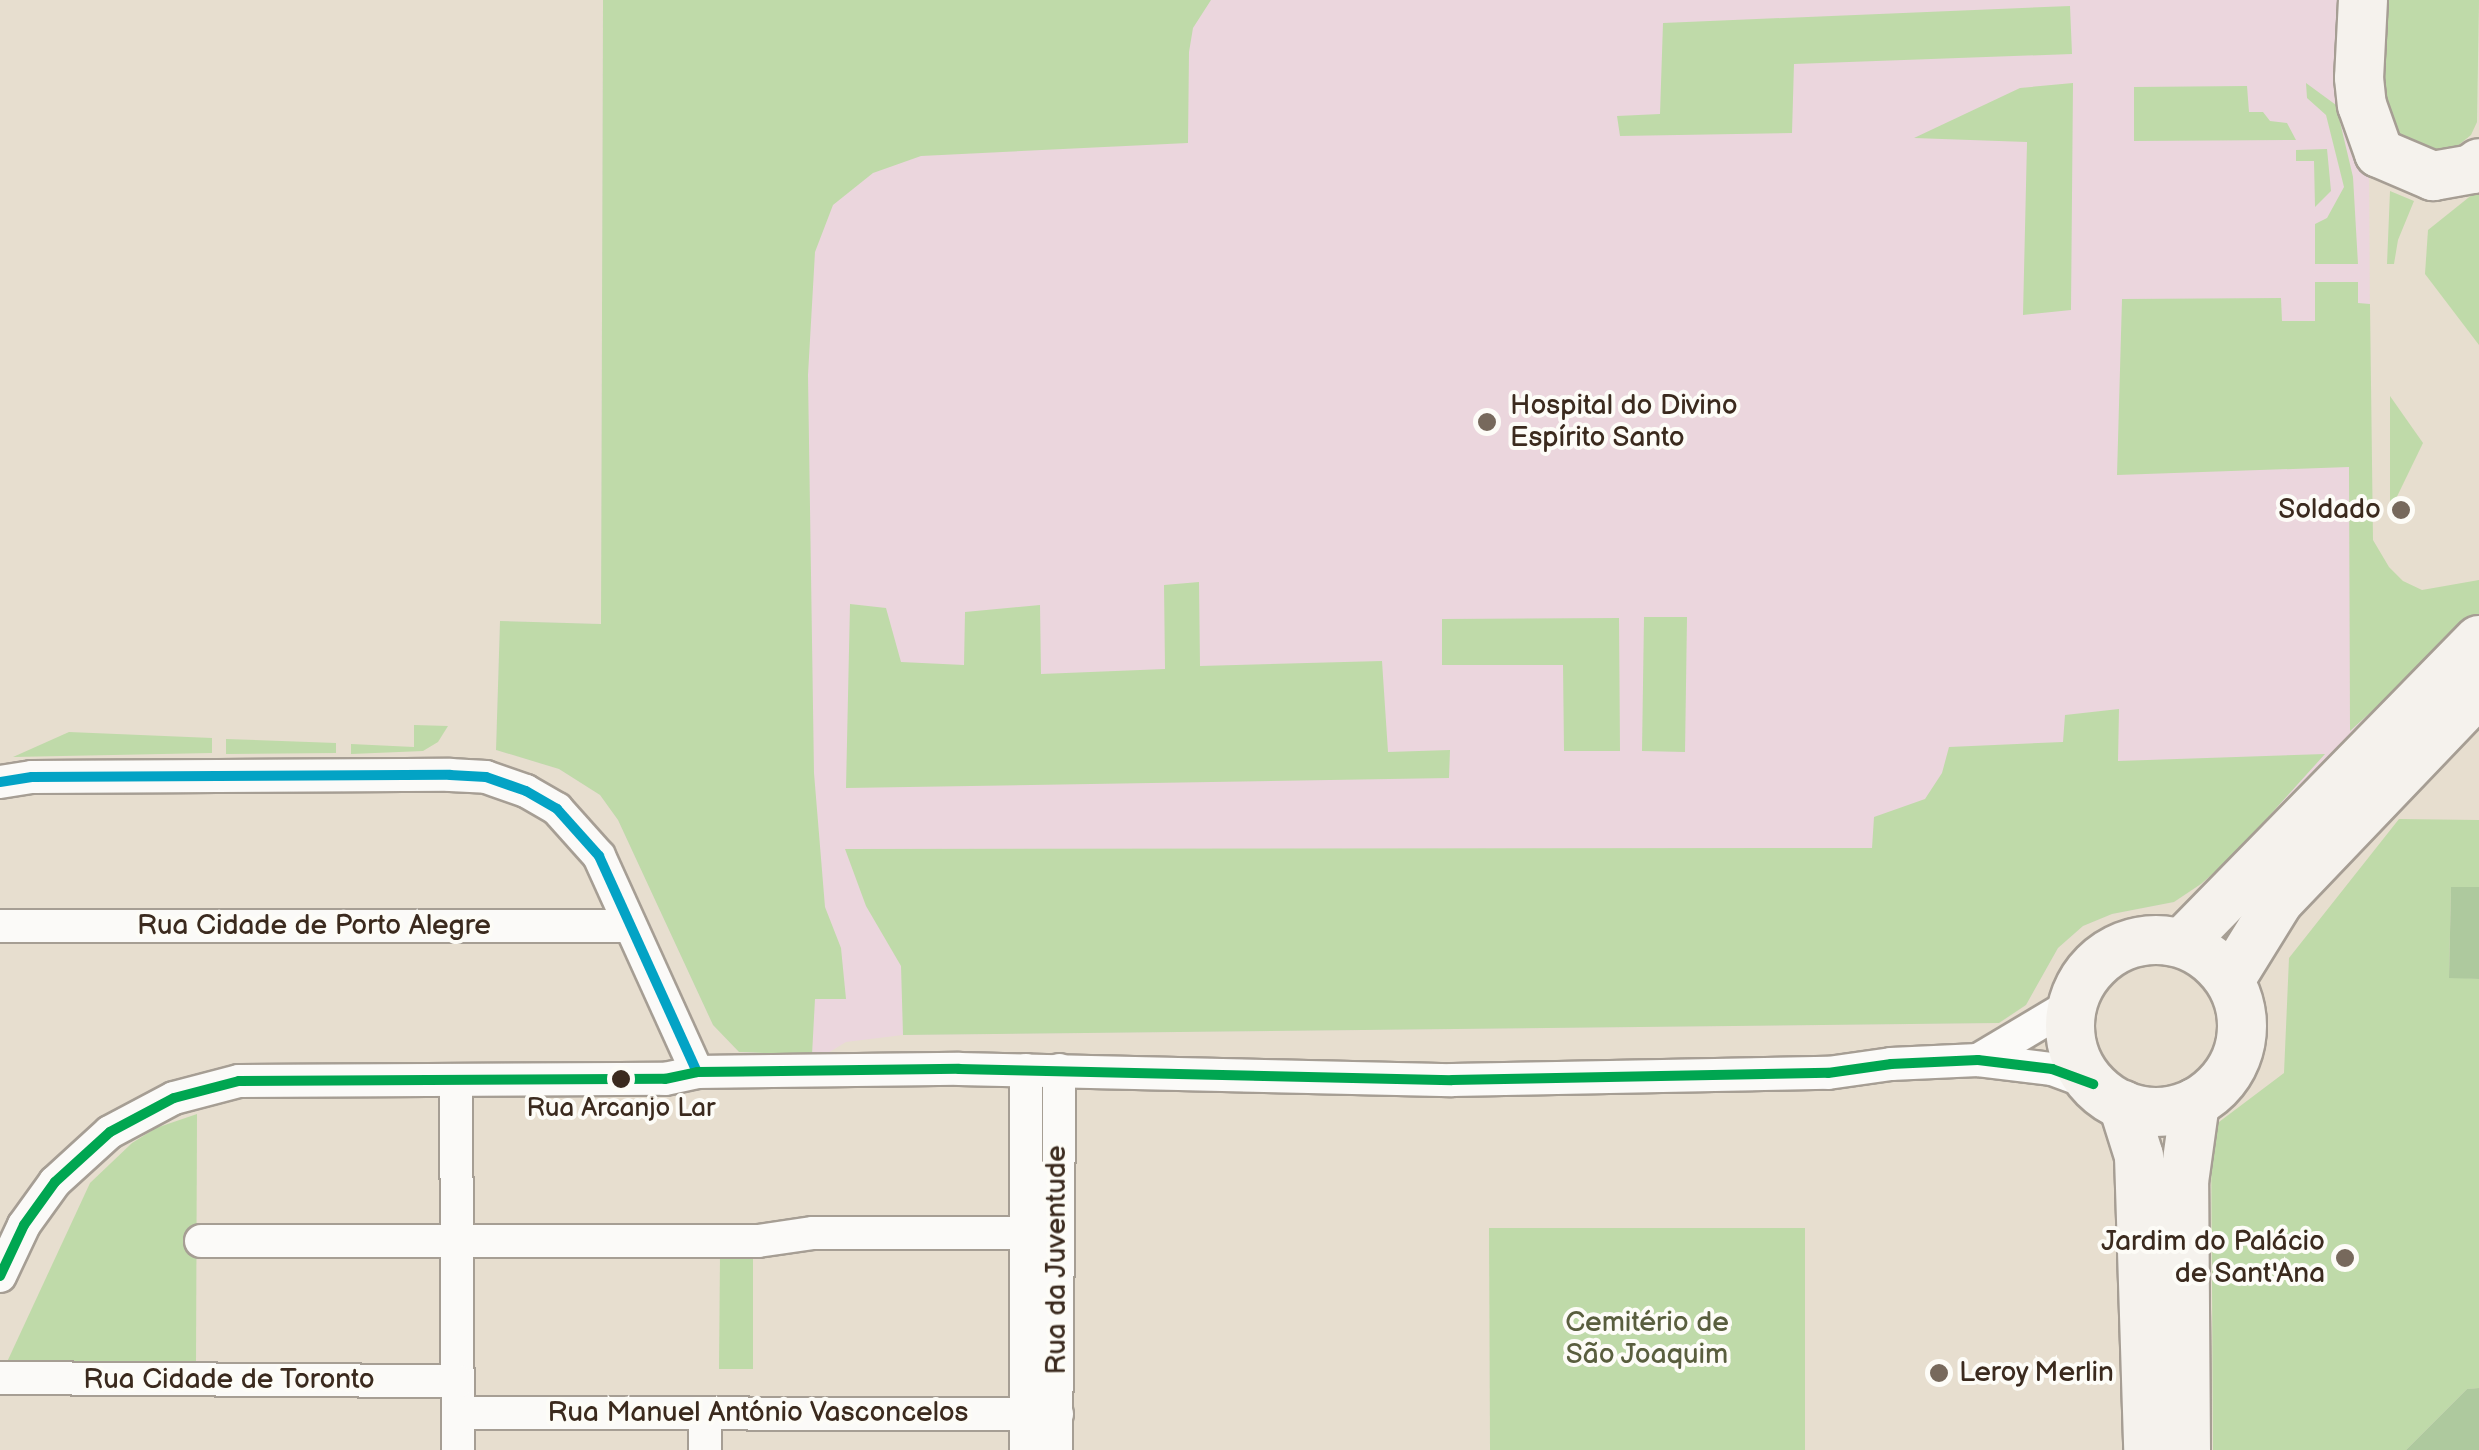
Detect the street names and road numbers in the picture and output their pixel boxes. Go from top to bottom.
street label: Rua Cidade de Porto Alegre [137,909,491,943]
street label: Rua da Juventude [1040,1145,1074,1375]
street label: Rua Cidade de Toronto [83,1363,375,1397]
street label: Rua Manuel António Vasconcelos [547,1396,969,1430]

